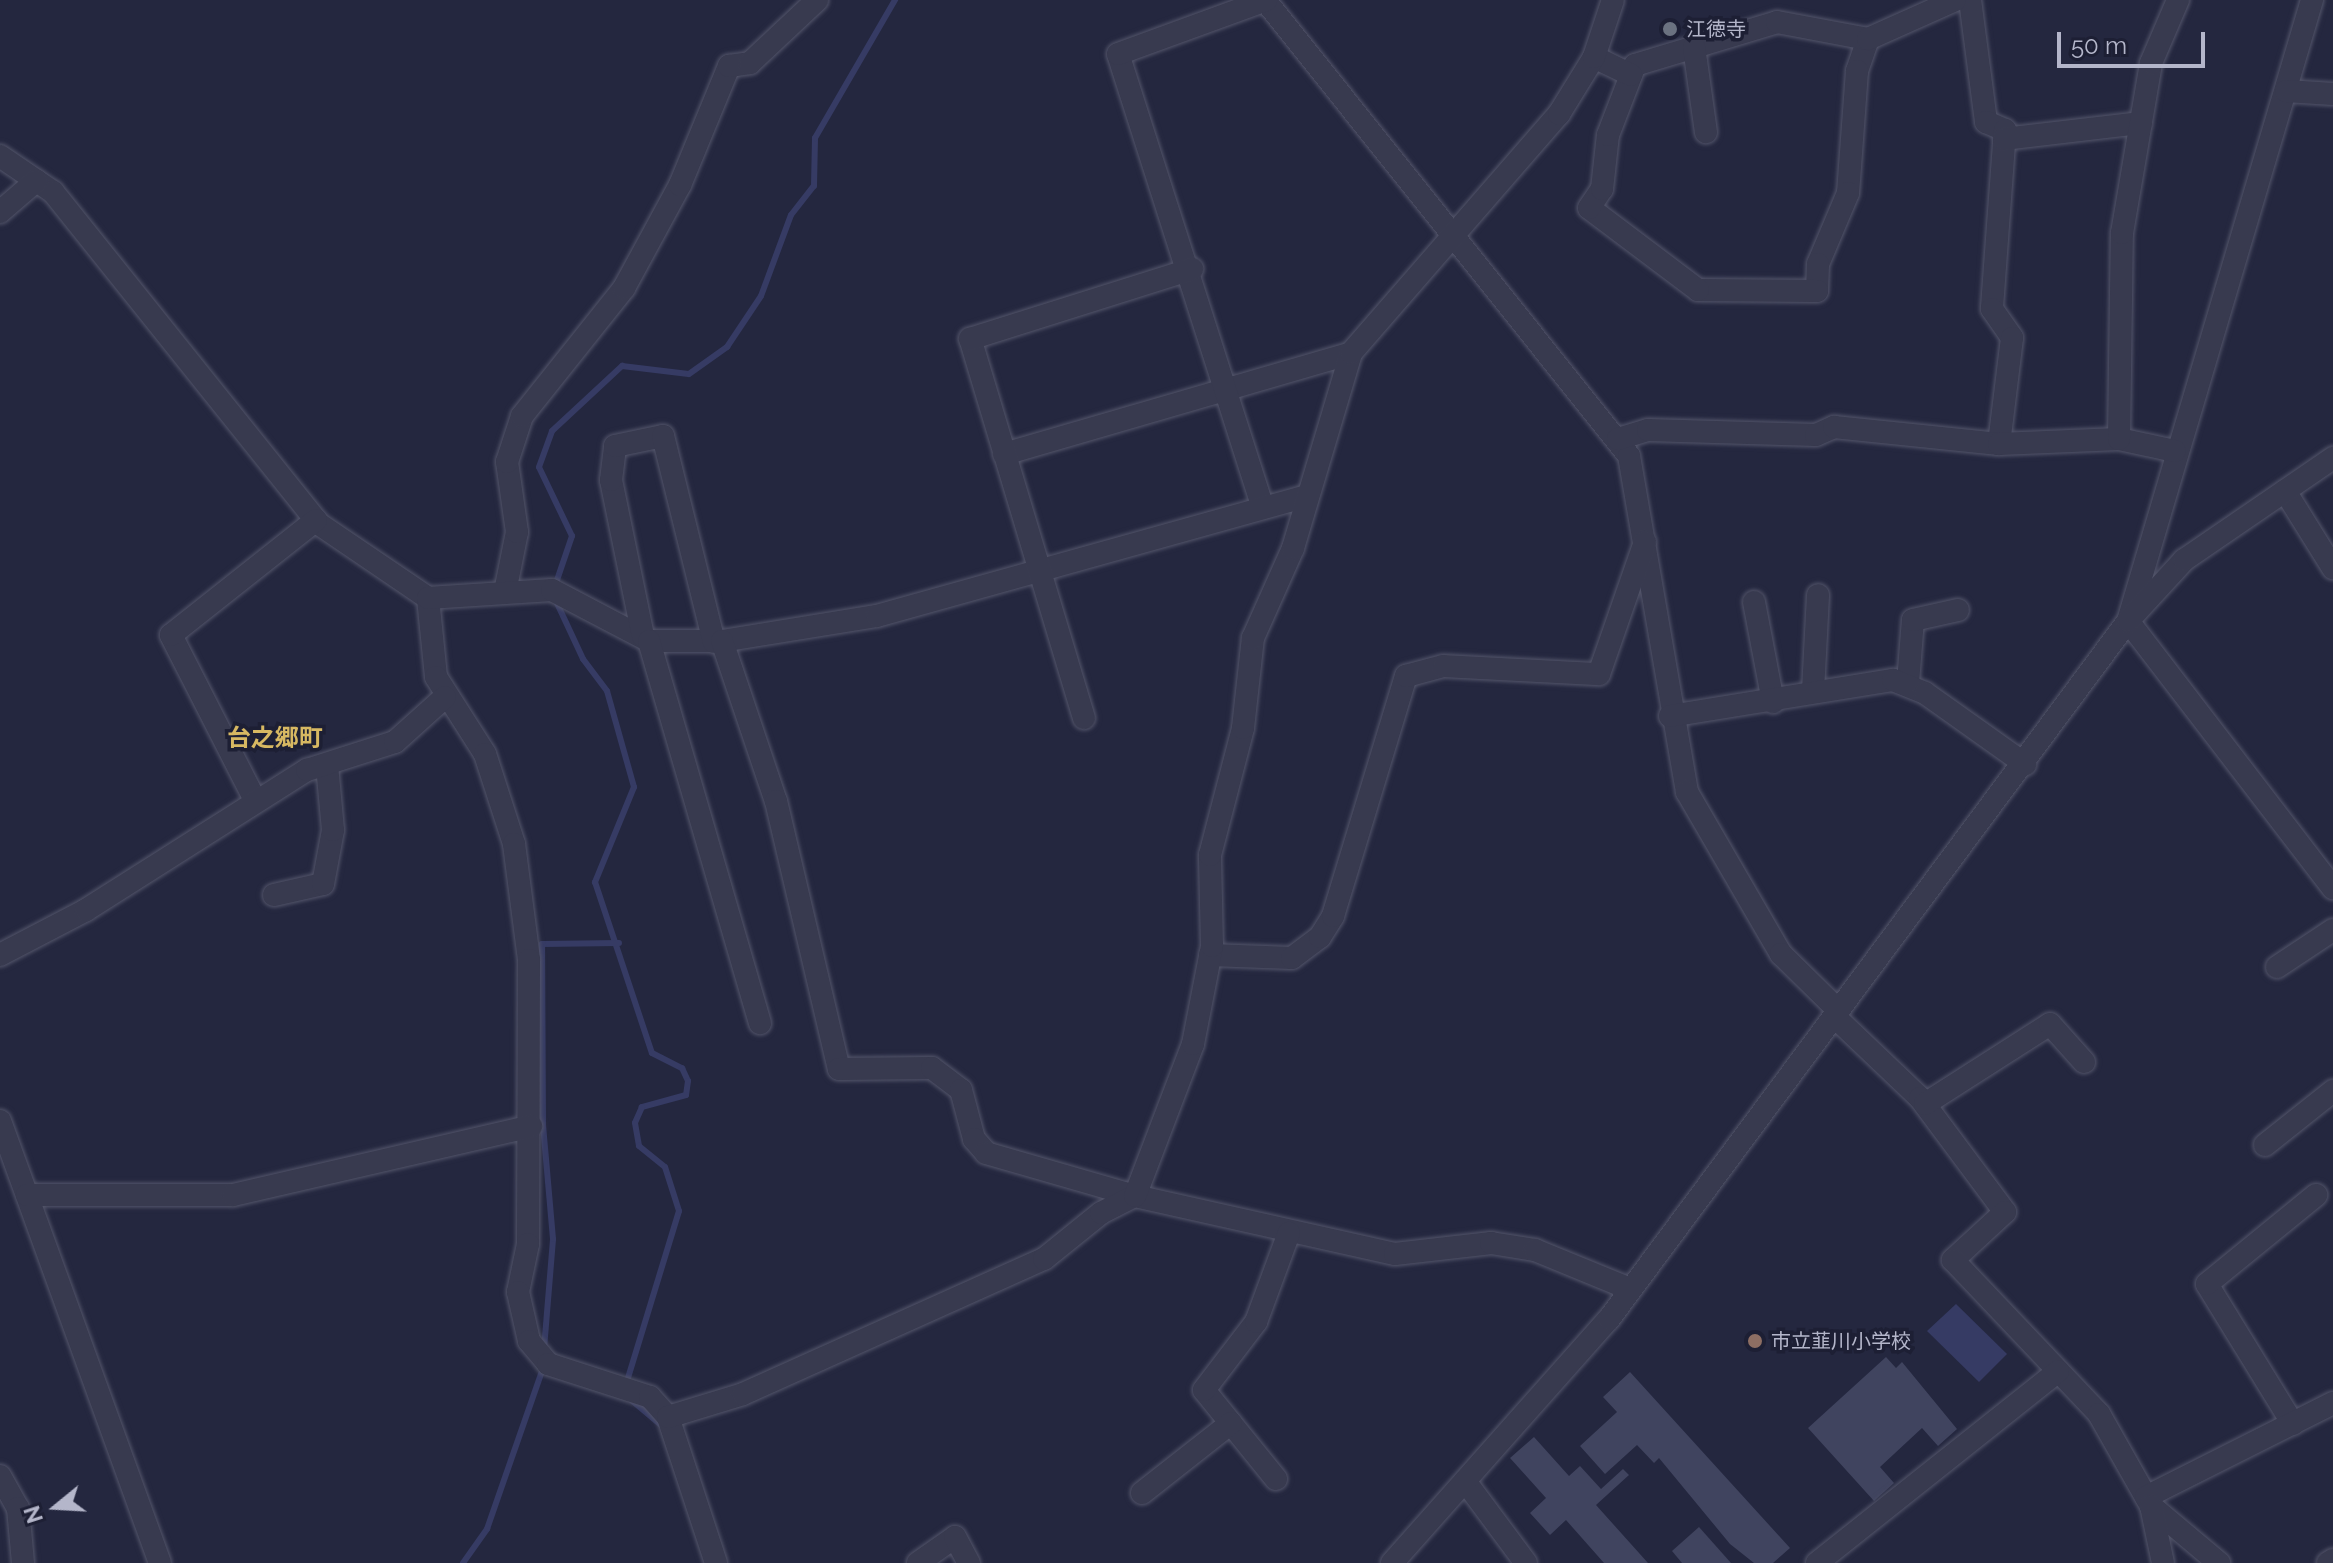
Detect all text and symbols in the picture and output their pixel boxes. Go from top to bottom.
scale bar [2061,16,2209,66]
place label: 江徳寺 [1686,17,1746,41]
marker: 江徳寺 [1661,20,1679,38]
text: 50 m [2071,31,2127,60]
district label: 台之郷町 [227,724,323,752]
place label: 市立韮川小学校 [1771,1329,1911,1353]
marker: 市立韮川小学校 [1746,1332,1764,1350]
north arrow [16,1467,96,1547]
text: N [18,1502,48,1526]

